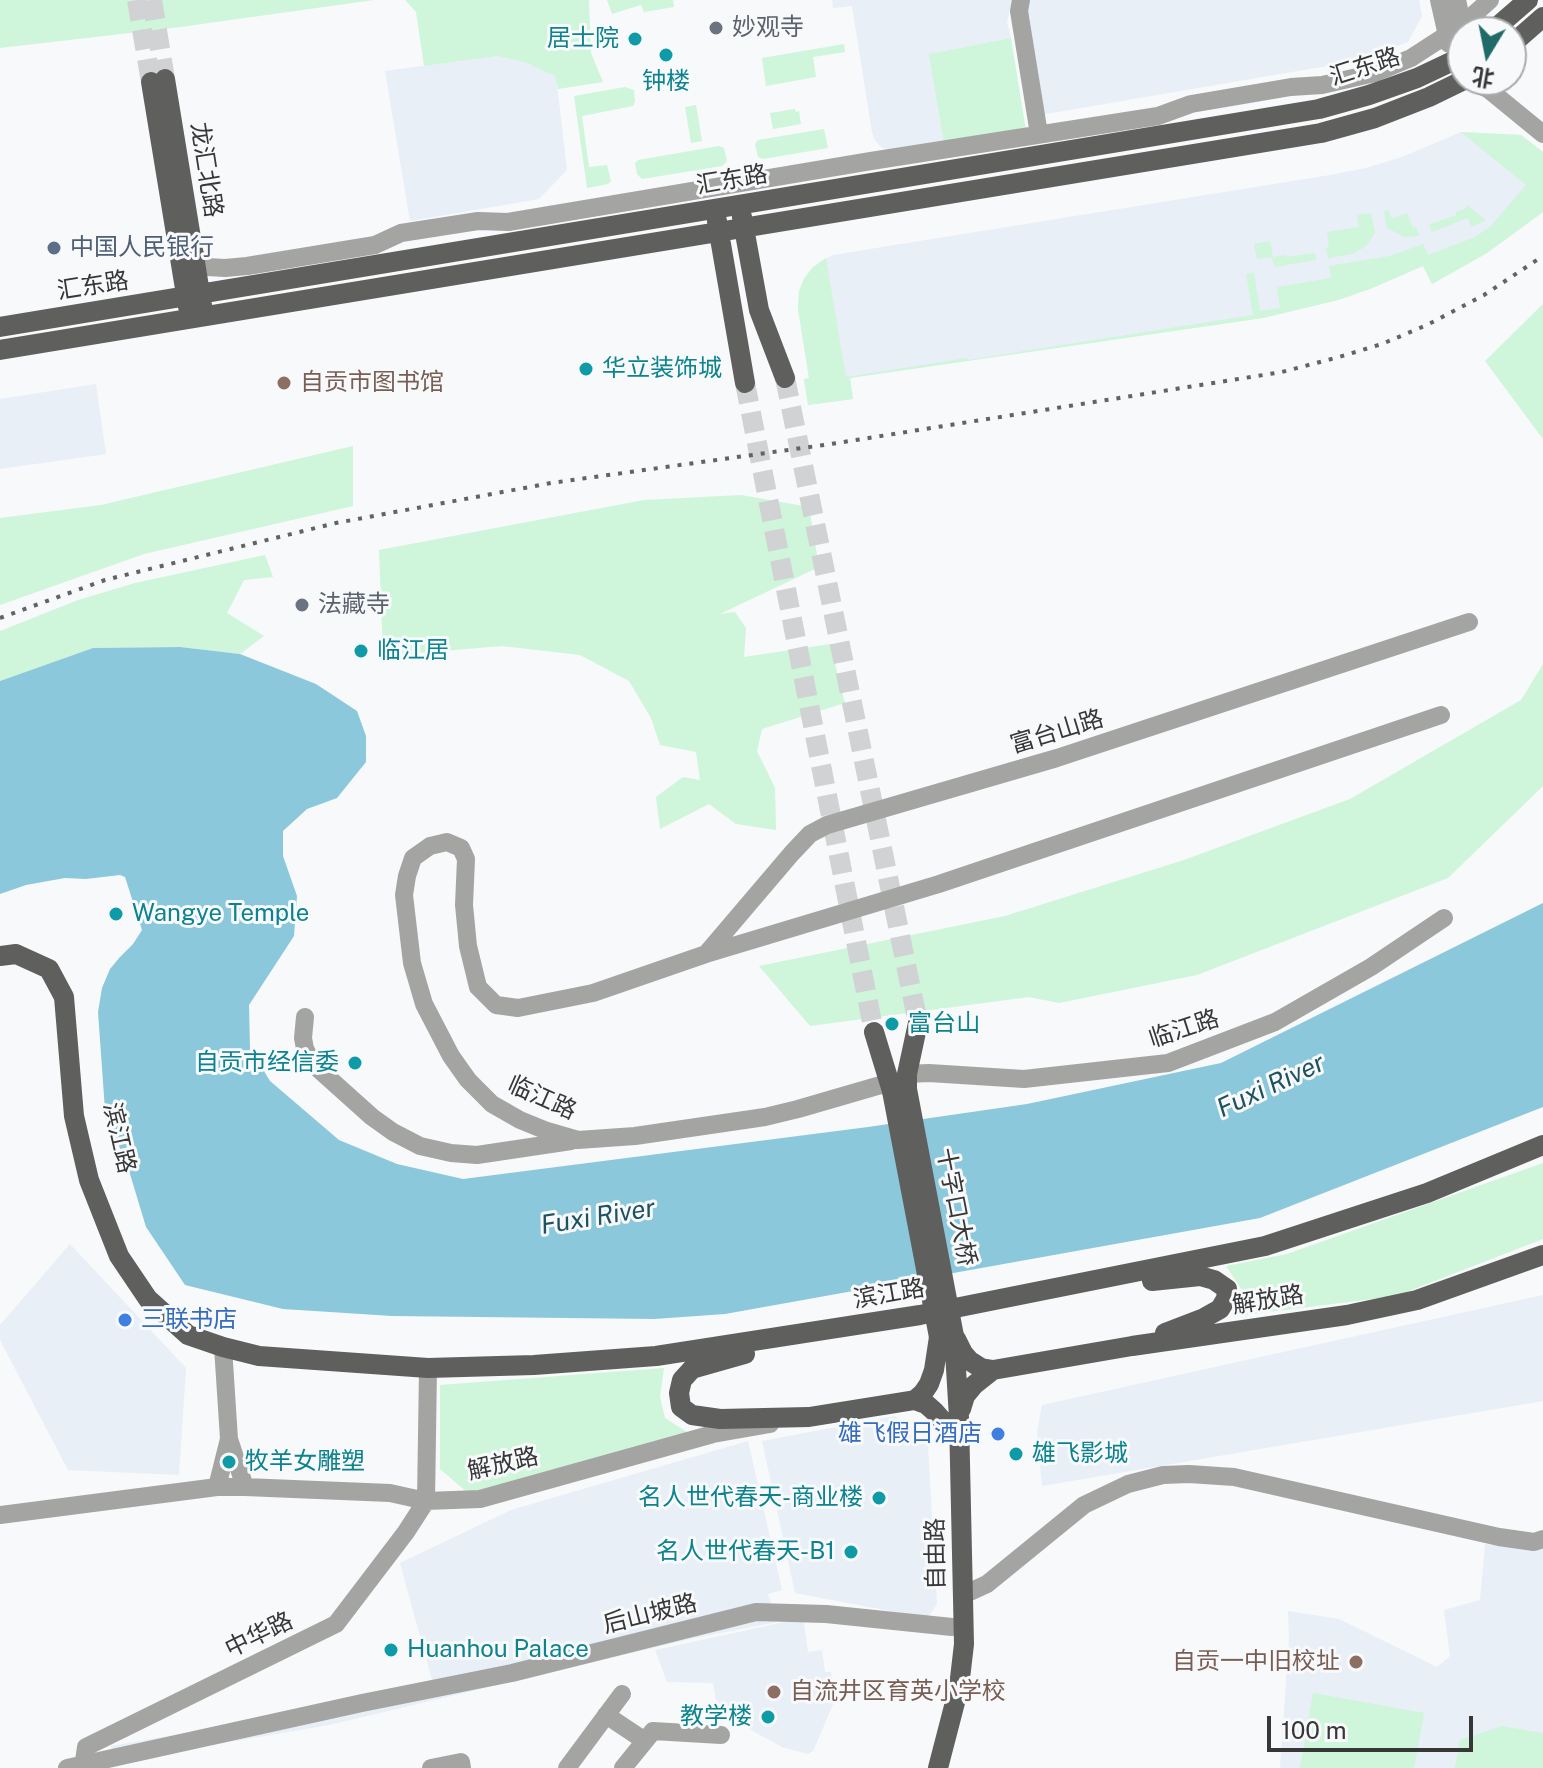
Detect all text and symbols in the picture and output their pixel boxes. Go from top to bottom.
place label: 妙观寺 [732,14,804,42]
north arrow [1447,16,1527,96]
marker: 妙观寺 [707,19,725,37]
place label: 居士院 [547,25,619,53]
marker: 居士院 [626,30,644,48]
street label: 汇东路 [1326,42,1404,92]
marker: 钟楼 [657,46,675,64]
text: 北 [1470,63,1496,92]
place label: 钟楼 [642,68,690,96]
street label: 龙汇北路 [184,120,228,220]
street label: 汇东路 [694,160,770,200]
place label: 中国人民银行 [70,234,214,262]
marker: 中国人民银行 [45,239,63,257]
street label: 汇东路 [55,266,131,306]
place label: 华立装饰城 [602,355,722,383]
marker: 华立装饰城 [577,360,595,378]
place label: 自贡市图书馆 [300,369,444,397]
marker: 自贡市图书馆 [275,374,293,392]
place label: 法藏寺 [318,591,390,619]
marker: 法藏寺 [293,596,311,614]
place label: 临江居 [377,637,449,665]
marker: 临江居 [352,642,370,660]
street label: 富台山路 [1007,704,1107,760]
place label: Wangye Temple [132,900,309,928]
marker: Wangye Temple [107,905,125,923]
street label: 临江路 [1145,1004,1223,1054]
place label: 富台山 [908,1010,980,1038]
marker: 富台山 [883,1015,901,1033]
water label: Fuxi River [1212,1047,1330,1125]
place label: 自贡市经信委 [195,1049,339,1077]
marker: 自贡市经信委 [346,1054,364,1072]
street label: 临江路 [503,1070,581,1126]
street label: 滨江路 [97,1100,141,1176]
street label: 十字口大桥 [930,1145,982,1269]
water label: Fuxi River [539,1193,657,1241]
street label: 滨江路 [851,1274,927,1314]
street label: 解放路 [1230,1280,1306,1320]
place label: 三联书店 [141,1306,237,1334]
marker: 三联书店 [116,1311,134,1329]
place label: 雄飞假日酒店 [838,1420,982,1448]
marker: 雄飞假日酒店 [989,1425,1007,1443]
place label: 雄飞影城 [1032,1440,1128,1468]
street label: 解放路 [465,1442,541,1486]
marker: 雄飞影城 [1007,1445,1025,1463]
place label: 牧羊女雕塑 [245,1448,365,1476]
marker: 牧羊女雕塑 [220,1453,238,1471]
place label: 名人世代春天-商业楼 [638,1484,863,1512]
marker: 名人世代春天-商业楼 [870,1489,888,1507]
street label: 自由路 [921,1518,951,1590]
place label: 名人世代春天-B1 [656,1538,835,1566]
marker: 名人世代春天-B1 [842,1543,860,1561]
street label: 后山坡路 [600,1588,700,1640]
street label: 中华路 [220,1606,298,1664]
place label: Huanhou Palace [407,1636,589,1664]
marker: Huanhou Palace [382,1641,400,1659]
place label: 自贡一中旧校址 [1172,1648,1340,1676]
marker: 自贡一中旧校址 [1347,1653,1365,1671]
place label: 自流井区育英小学校 [790,1678,1006,1706]
marker: 自流井区育英小学校 [765,1683,783,1701]
scale bar [1271,1700,1477,1750]
place label: 教学楼 [680,1703,752,1731]
marker: 教学楼 [759,1708,777,1726]
text: 100 m [1281,1716,1347,1744]

